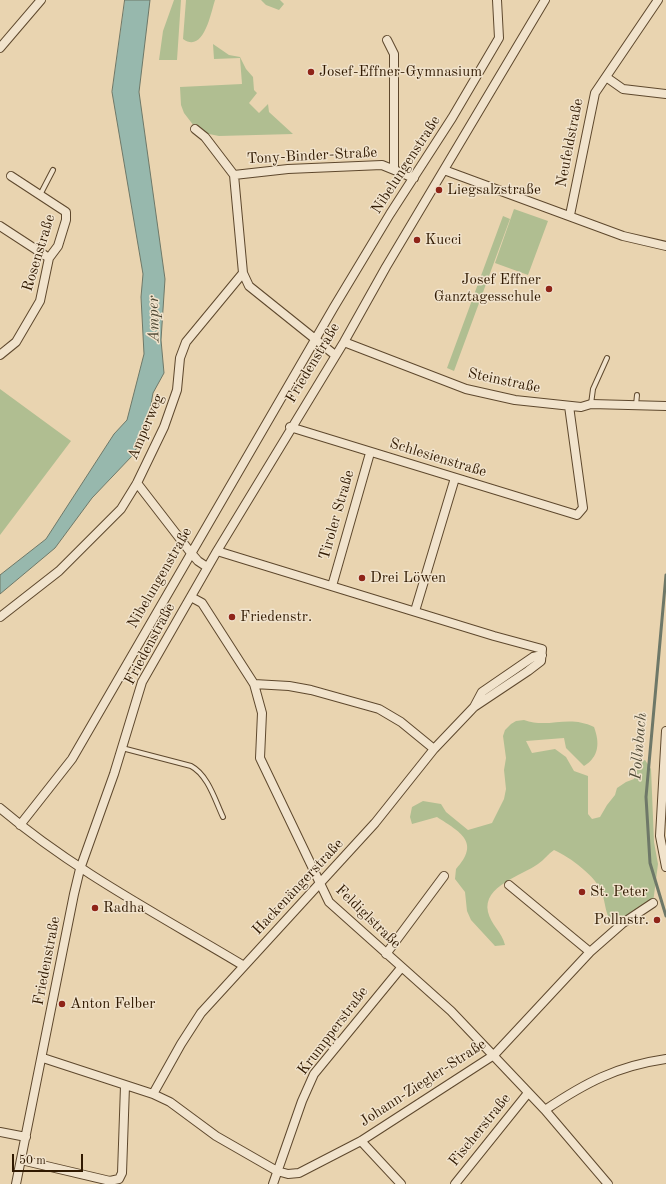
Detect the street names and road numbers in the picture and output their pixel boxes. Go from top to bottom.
street label: Neufeldstraße [553,97,587,189]
street label: Nibelungenstraße [368,112,444,218]
street label: Tony-Binder-Straße [246,144,378,168]
street label: Rosenstraße [19,212,59,294]
street label: Friedenstraße [282,320,344,406]
street label: Steinstraße [466,365,542,397]
street label: Amperweg [124,391,168,463]
street label: Schlesienstraße [387,435,489,481]
street label: Tiroler Straße [316,468,358,562]
street label: Nibelungenstraße [124,524,196,632]
street label: Friedenstraße [121,600,179,688]
street label: Hackenängerstraße [249,835,347,939]
street label: Feldiglstraße [331,881,405,953]
street label: Friedenstraße [30,915,64,1007]
street label: Krumpperstraße [294,983,372,1079]
street label: Johann-Ziegler-Straße [356,1035,490,1131]
street label: Fischerstraße [445,1090,515,1170]

